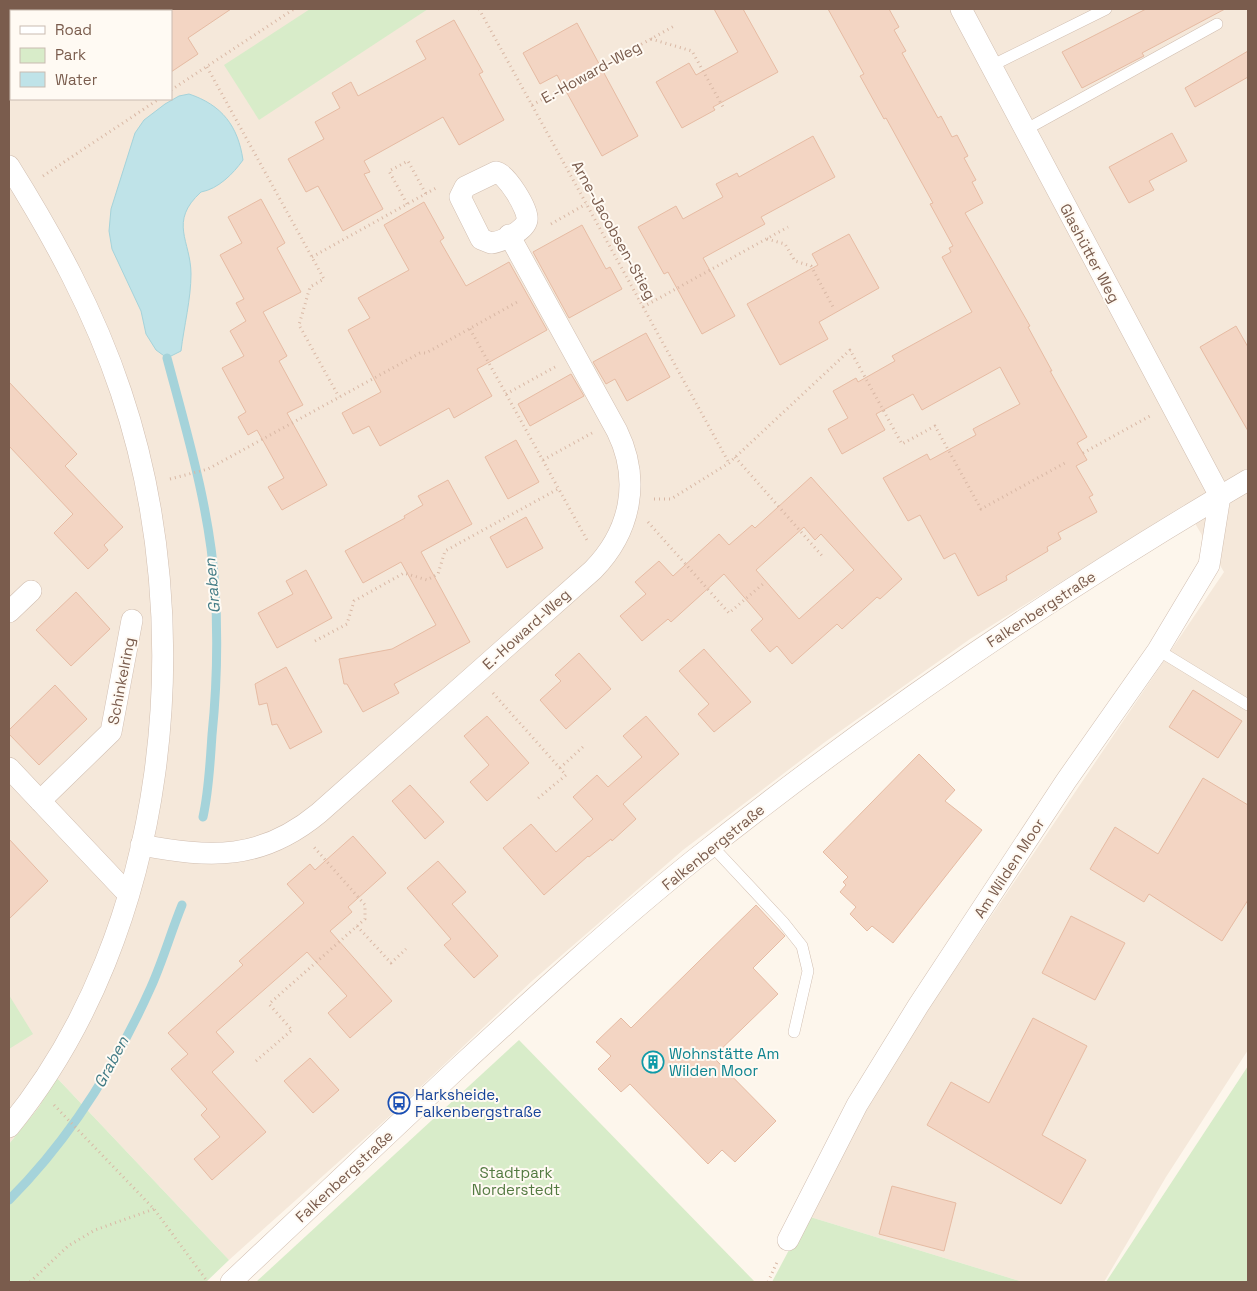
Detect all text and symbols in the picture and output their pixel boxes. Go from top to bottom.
legend [10,10,172,100]
text: Road [55,20,92,39]
street label: E.-Howard-Weg [538,37,644,107]
text: Park [55,45,86,64]
text: Water [55,70,98,89]
street label: Arne-Jacobsen-Stieg [568,157,660,303]
street label: Glashütter Weg [1056,200,1124,306]
water label: Graben [199,556,225,614]
street label: Falkenbergstraße [983,567,1099,651]
street label: E.-Howard-Weg [478,585,574,673]
street label: Schinkelring [103,636,139,726]
street label: Falkenbergstraße [658,800,768,894]
street label: Am Wilden Moor [970,814,1049,922]
water label: Graben [89,1032,134,1091]
place label: Wohnstätte Am Wilden Moor [669,1044,779,1080]
building icon: Wohnstätte Am Wilden Moor [641,1050,665,1074]
place label: Harksheide, Falkenbergstraße [415,1085,542,1121]
bus stop icon: Harksheide, Falkenbergstraße [387,1091,411,1115]
street label: Falkenbergstraße [291,1126,397,1226]
park label: Stadtpark Norderstedt [472,1163,560,1199]

